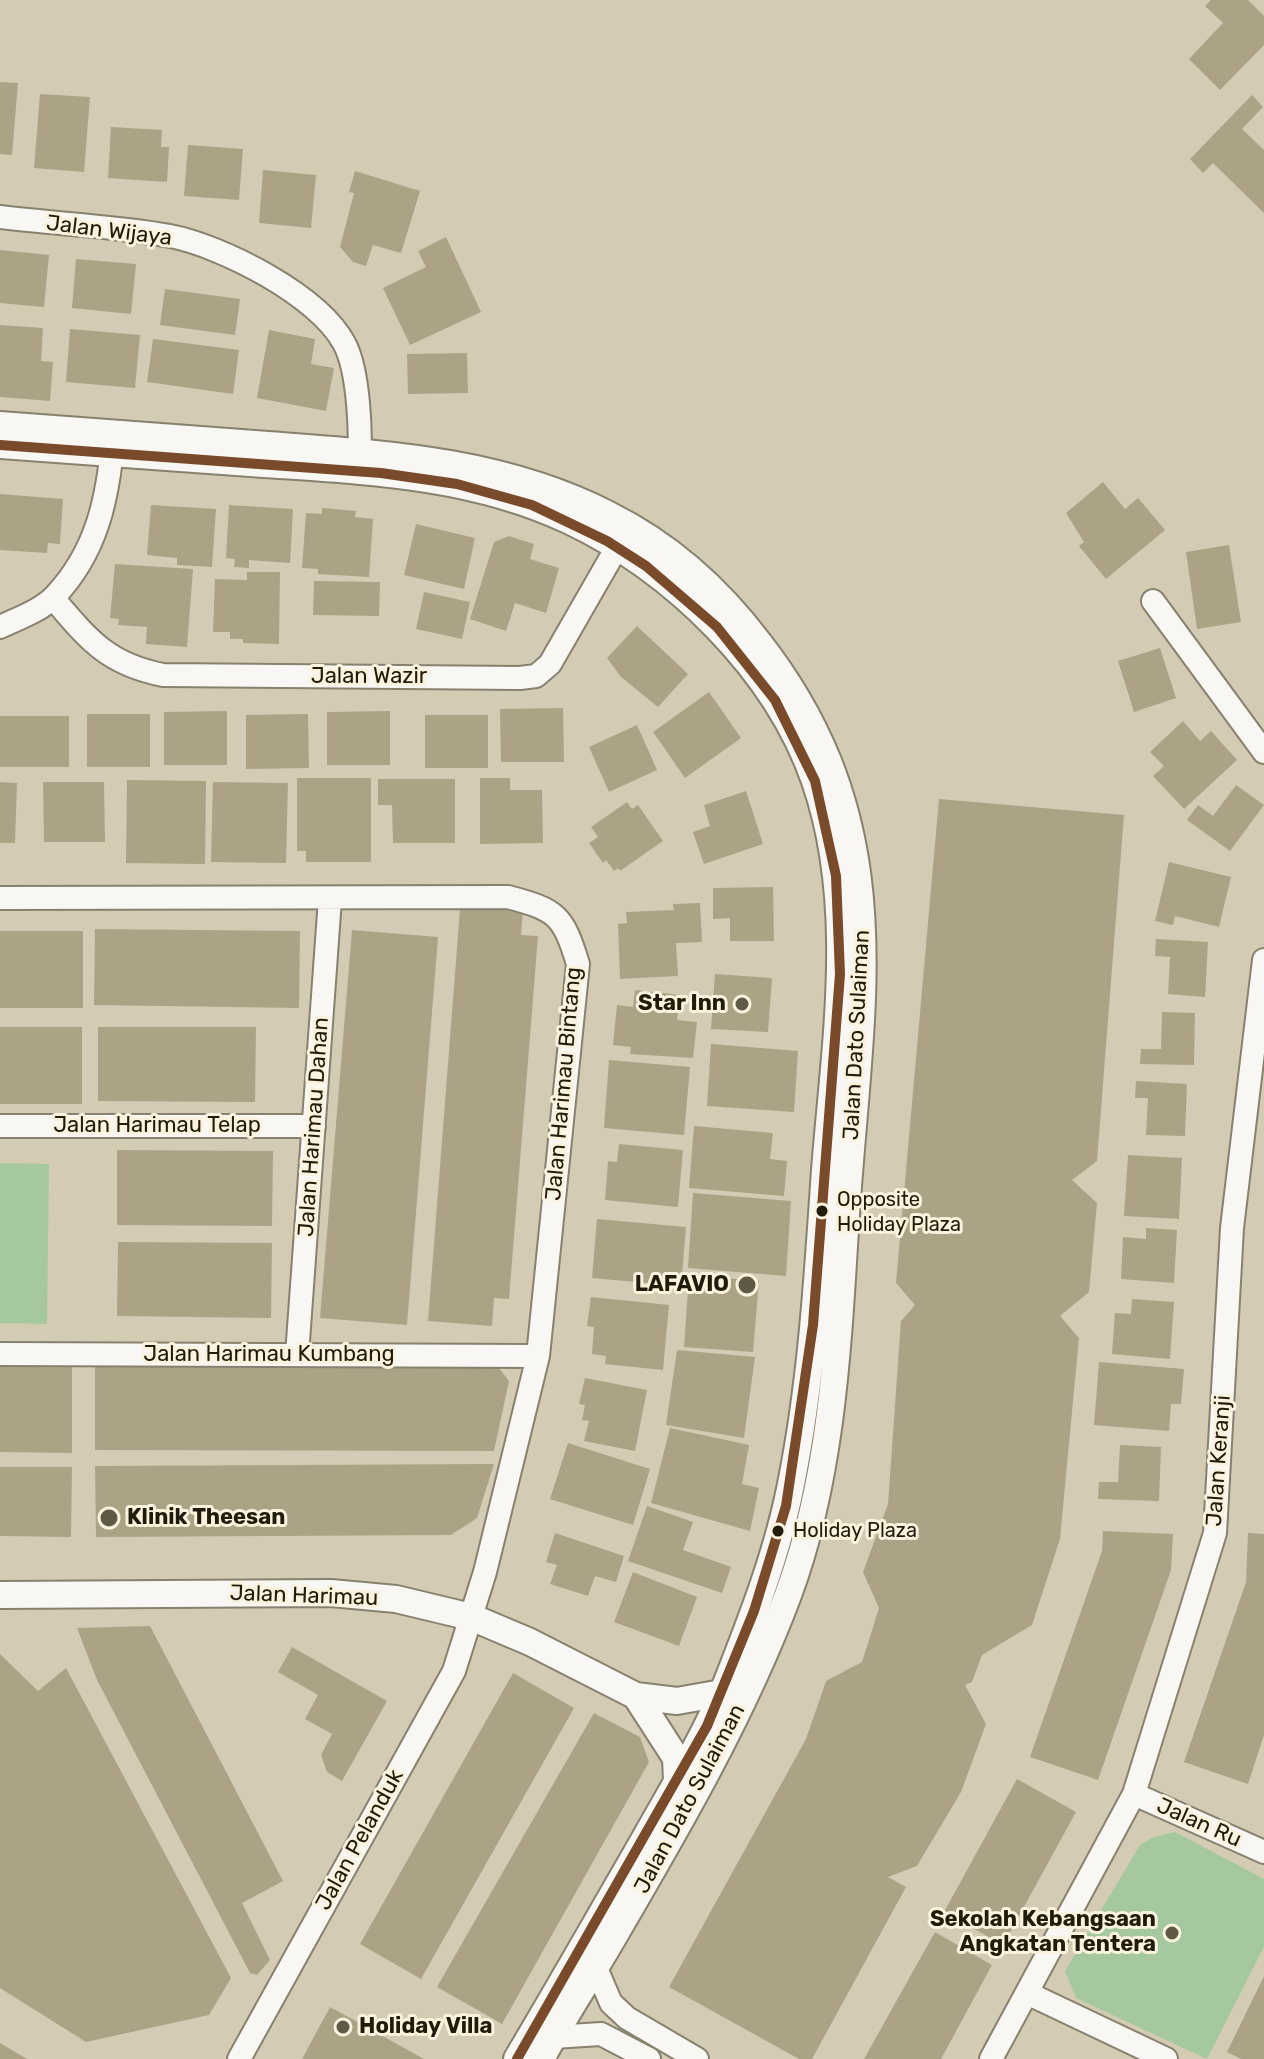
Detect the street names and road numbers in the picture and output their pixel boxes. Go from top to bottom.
street label: Jalan Wijaya [45,210,173,252]
street label: Jalan Wazir [311,664,427,690]
street label: Jalan Dato Sulaiman [838,929,876,1141]
street label: Jalan Harimau Bintang [541,966,587,1202]
street label: Jalan Harimau Dahan [293,1016,335,1238]
street label: Jalan Harimau Telap [53,1113,261,1139]
street label: Jalan Harimau Kumbang [143,1342,395,1368]
street label: Jalan Keranji [1201,1394,1237,1528]
street label: Jalan Harimau [229,1580,379,1612]
street label: Jalan Dato Sulaiman [629,1700,751,1898]
street label: Jalan Pelanduk [310,1765,410,1915]
street label: Jalan Ru [1153,1793,1245,1853]

